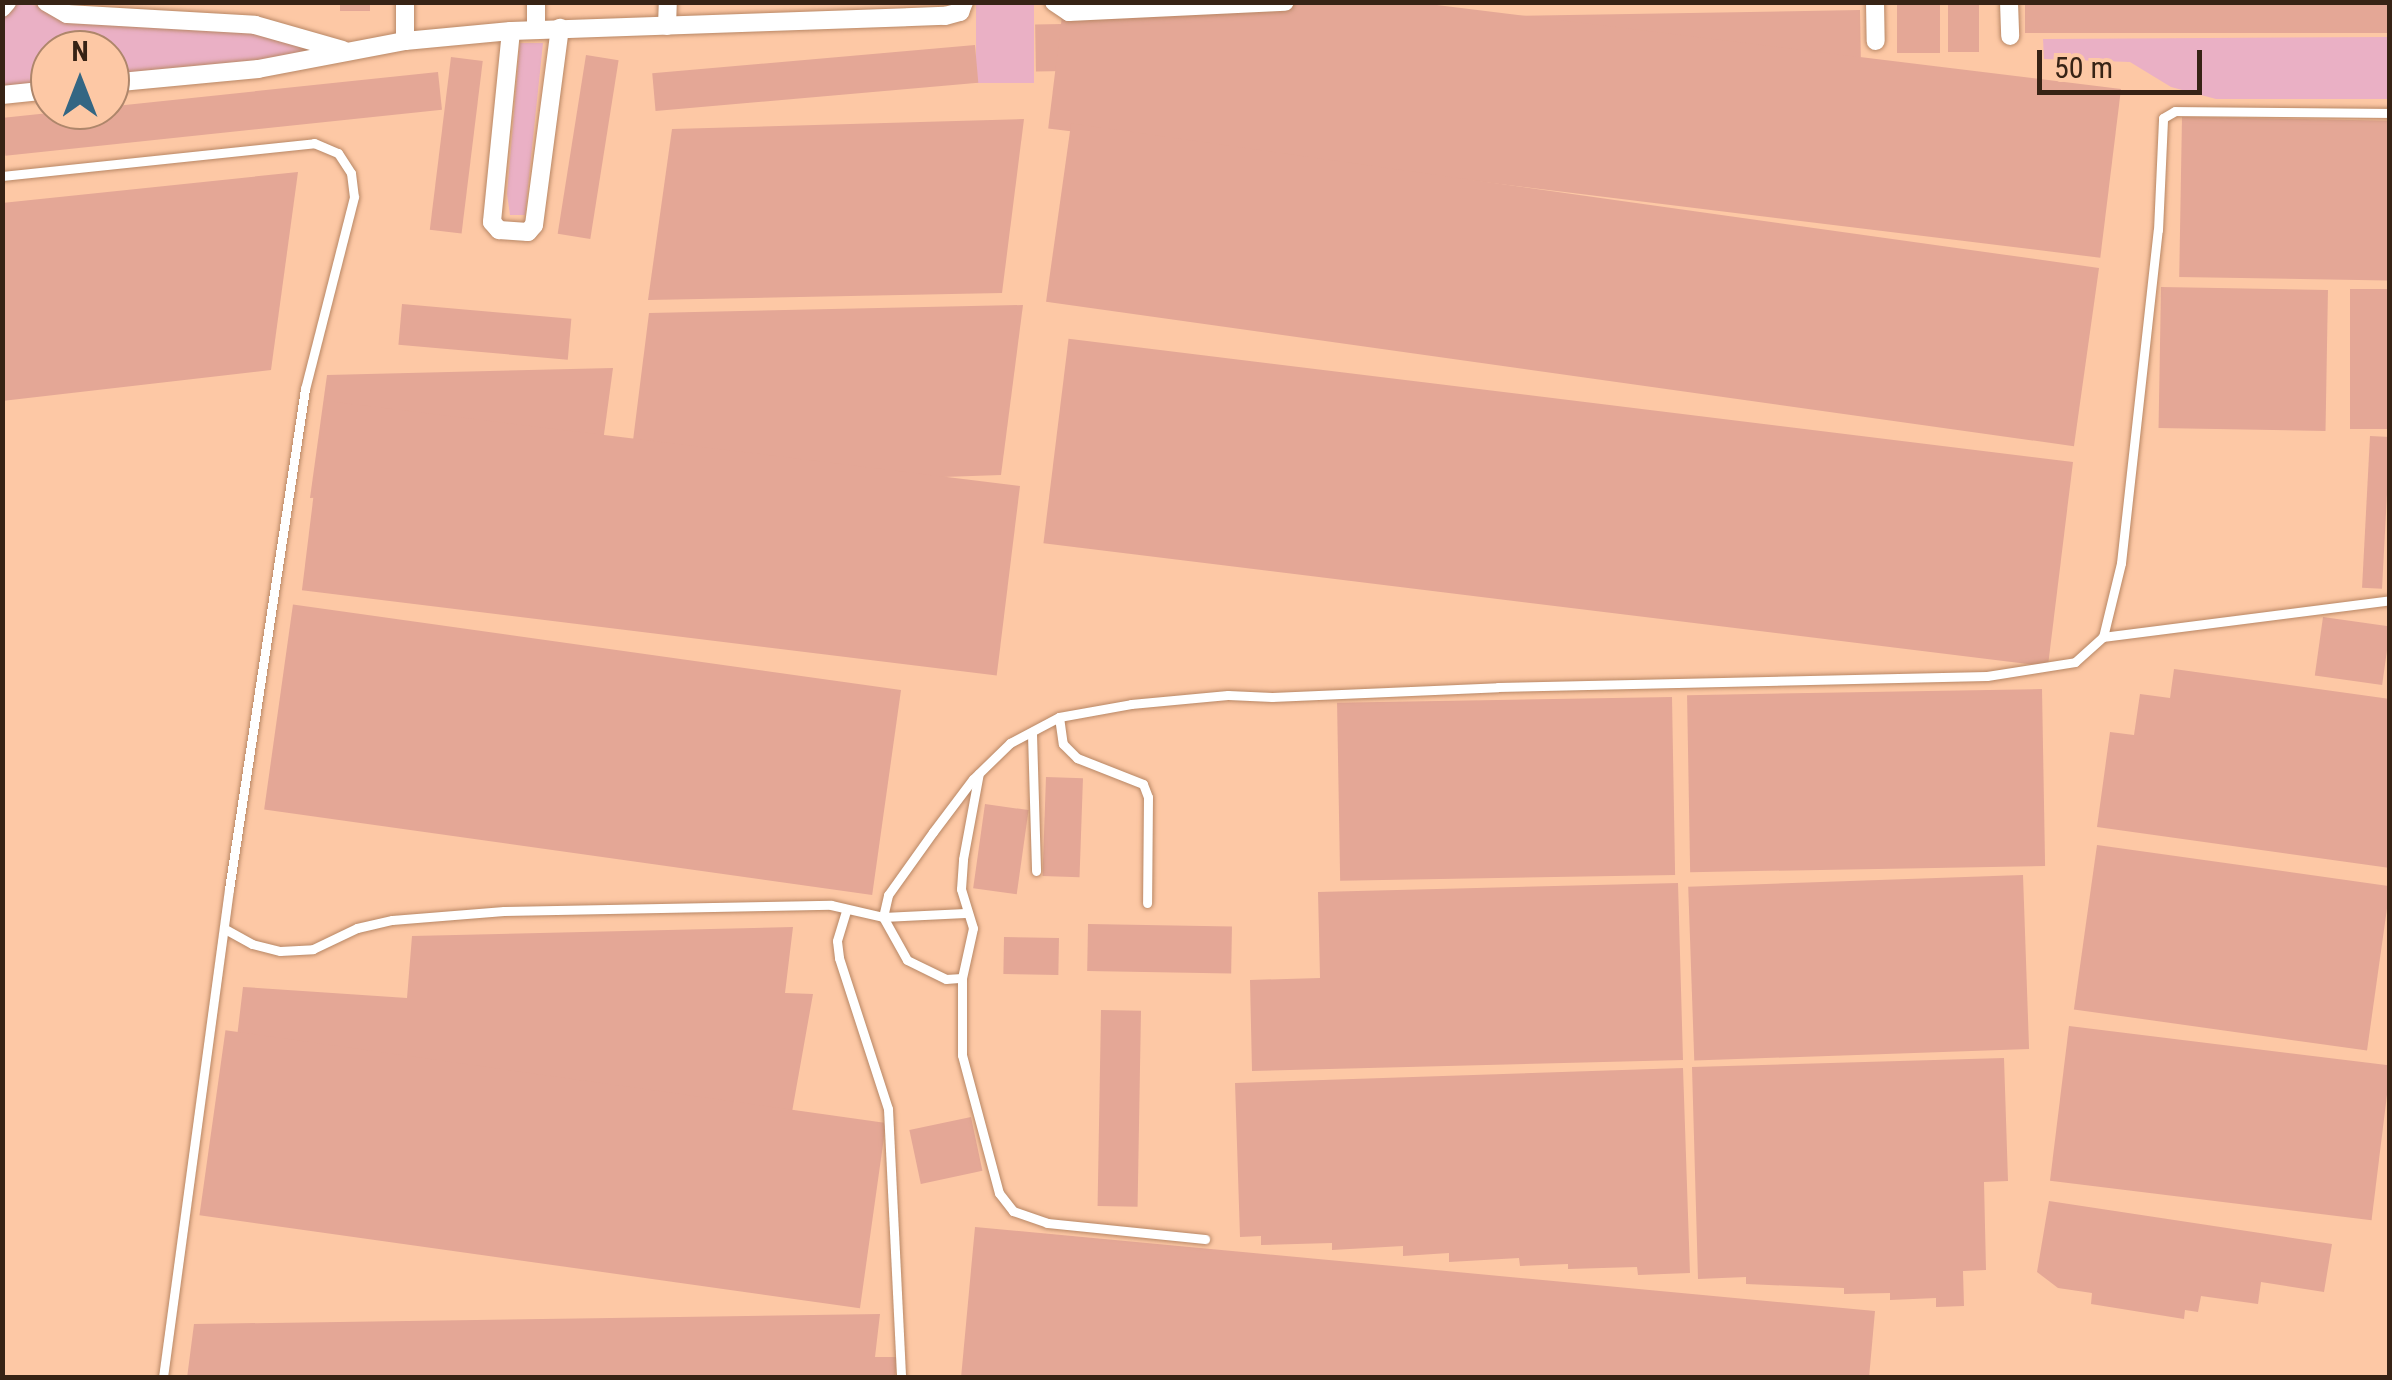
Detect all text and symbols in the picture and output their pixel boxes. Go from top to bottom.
north arrow [30,30,130,130]
scale bar [2042,30,2207,92]
text: N [71,35,89,68]
text: 50 m [2054,50,2113,85]

